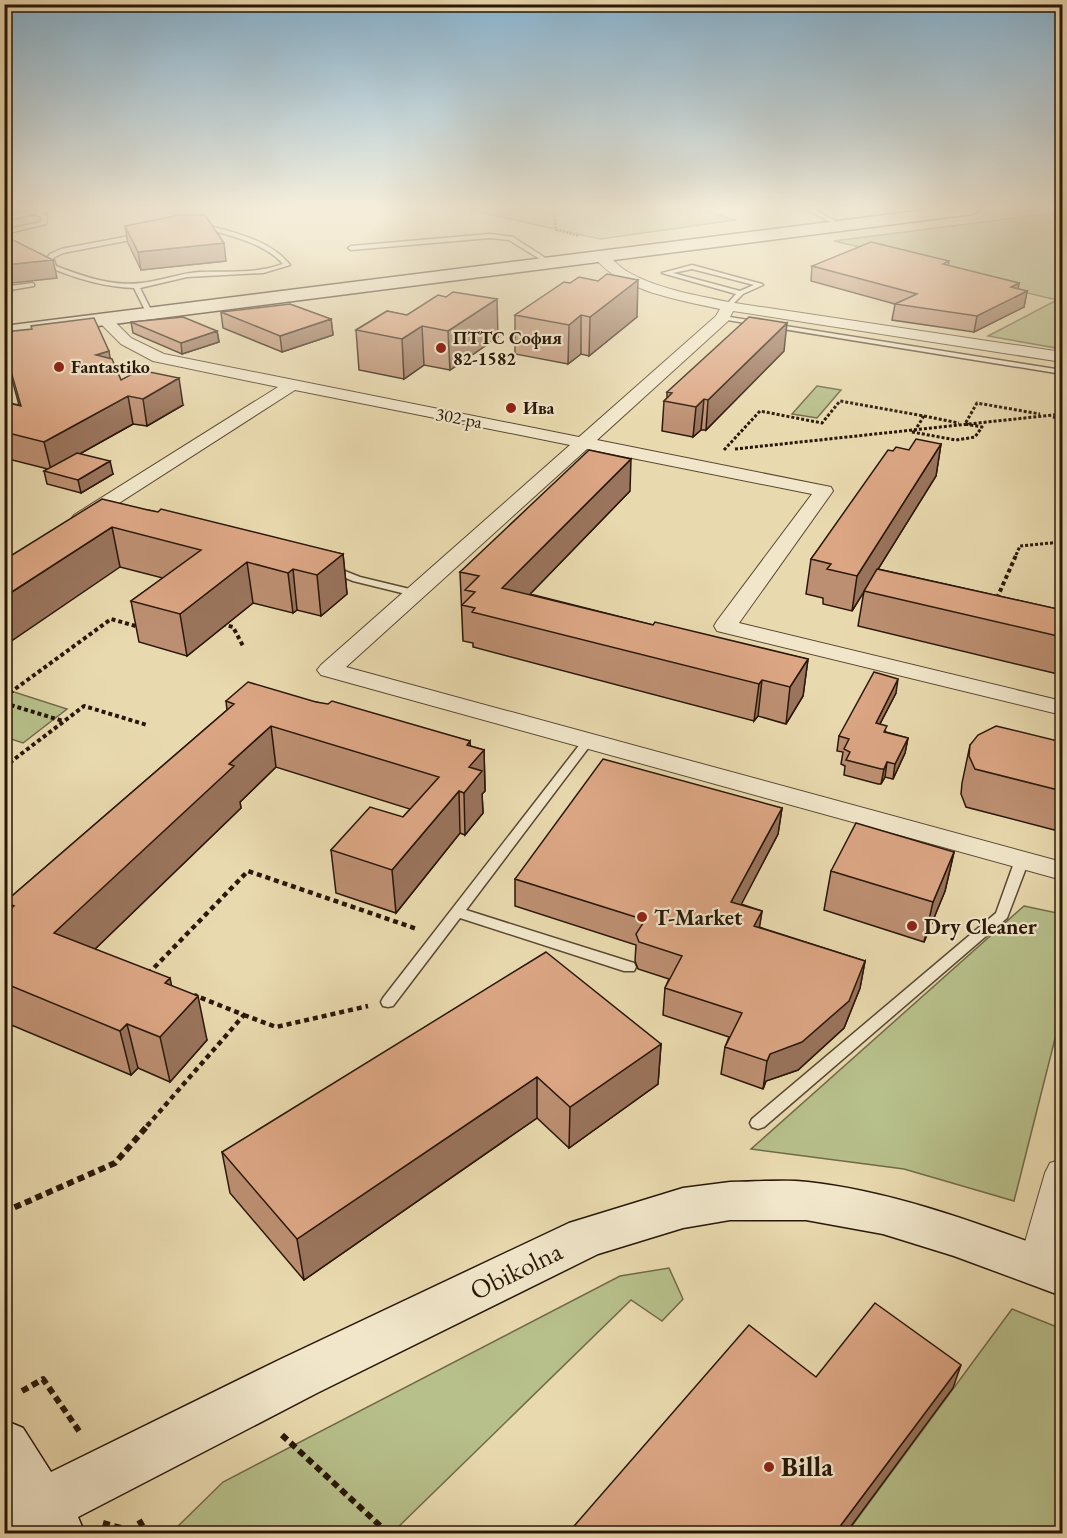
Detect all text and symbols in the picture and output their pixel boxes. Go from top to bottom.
place label: ПТТС София 82-1582 [453,326,562,370]
marker: ПТТС София 82-1582 [434,341,448,355]
place label: Fantastiko [71,355,150,378]
marker: Fantastiko [52,360,66,374]
place label: Ива [523,396,555,419]
marker: Ива [504,401,518,415]
street label: 302-ра [434,402,485,433]
place label: T-Market [654,903,743,932]
marker: T-Market [635,910,649,924]
place label: Dry Cleaner [924,912,1038,941]
marker: Dry Cleaner [905,919,919,933]
street label: Obikolna [464,1233,568,1308]
place label: Billa [781,1449,833,1484]
marker: Billa [762,1460,776,1474]

